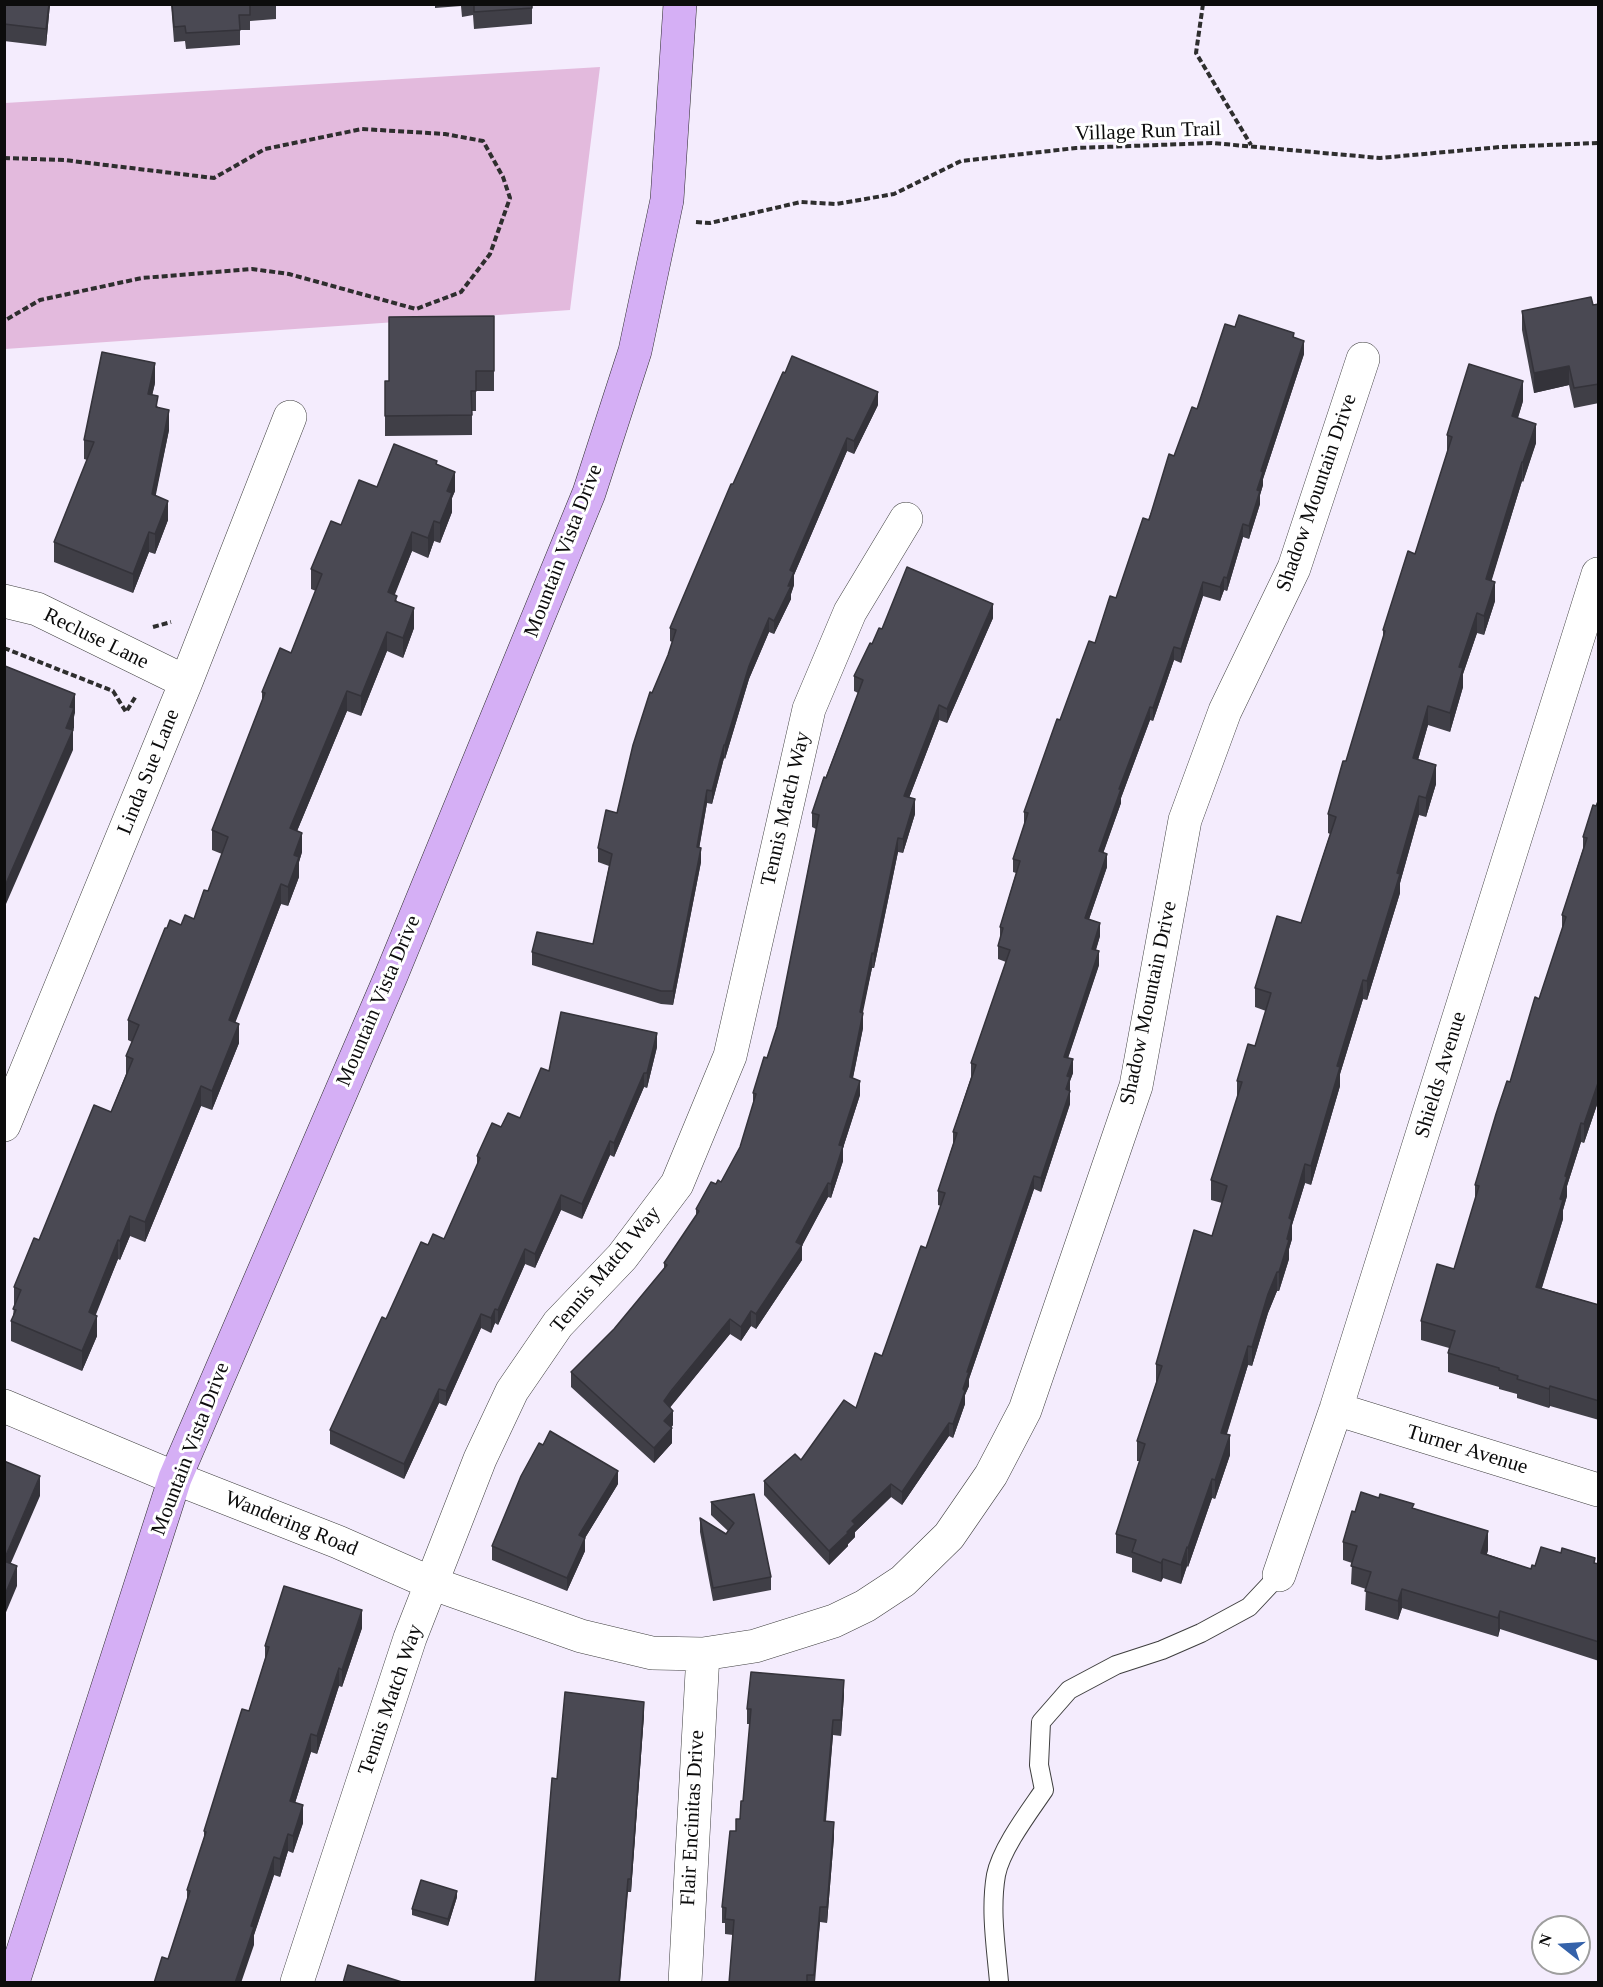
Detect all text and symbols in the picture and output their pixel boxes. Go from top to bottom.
street label: Village Run Trail [1075,117,1221,147]
street label: Shadow Mountain Drive [1271,391,1363,595]
street label: Mountain Vista Drive [519,461,609,641]
street label: Recluse Lane [39,603,153,675]
street label: Linda Sue Lane [112,706,186,838]
street label: Tennis Match Way [756,729,816,889]
street label: Shadow Mountain Drive [1115,899,1183,1107]
street label: Mountain Vista Drive [332,912,426,1090]
street label: Shields Avenue [1410,1009,1472,1141]
street label: Tennis Match Way [546,1201,666,1339]
street label: Mountain Vista Drive [146,1359,236,1539]
street label: Turner Avenue [1403,1420,1531,1480]
street label: Wandering Road [221,1486,361,1562]
street label: Tennis Match Way [353,1621,429,1779]
street label: Flair Encinitas Drive [676,1729,710,1907]
north arrow [1531,1915,1591,1975]
text: N [1535,1932,1555,1948]

